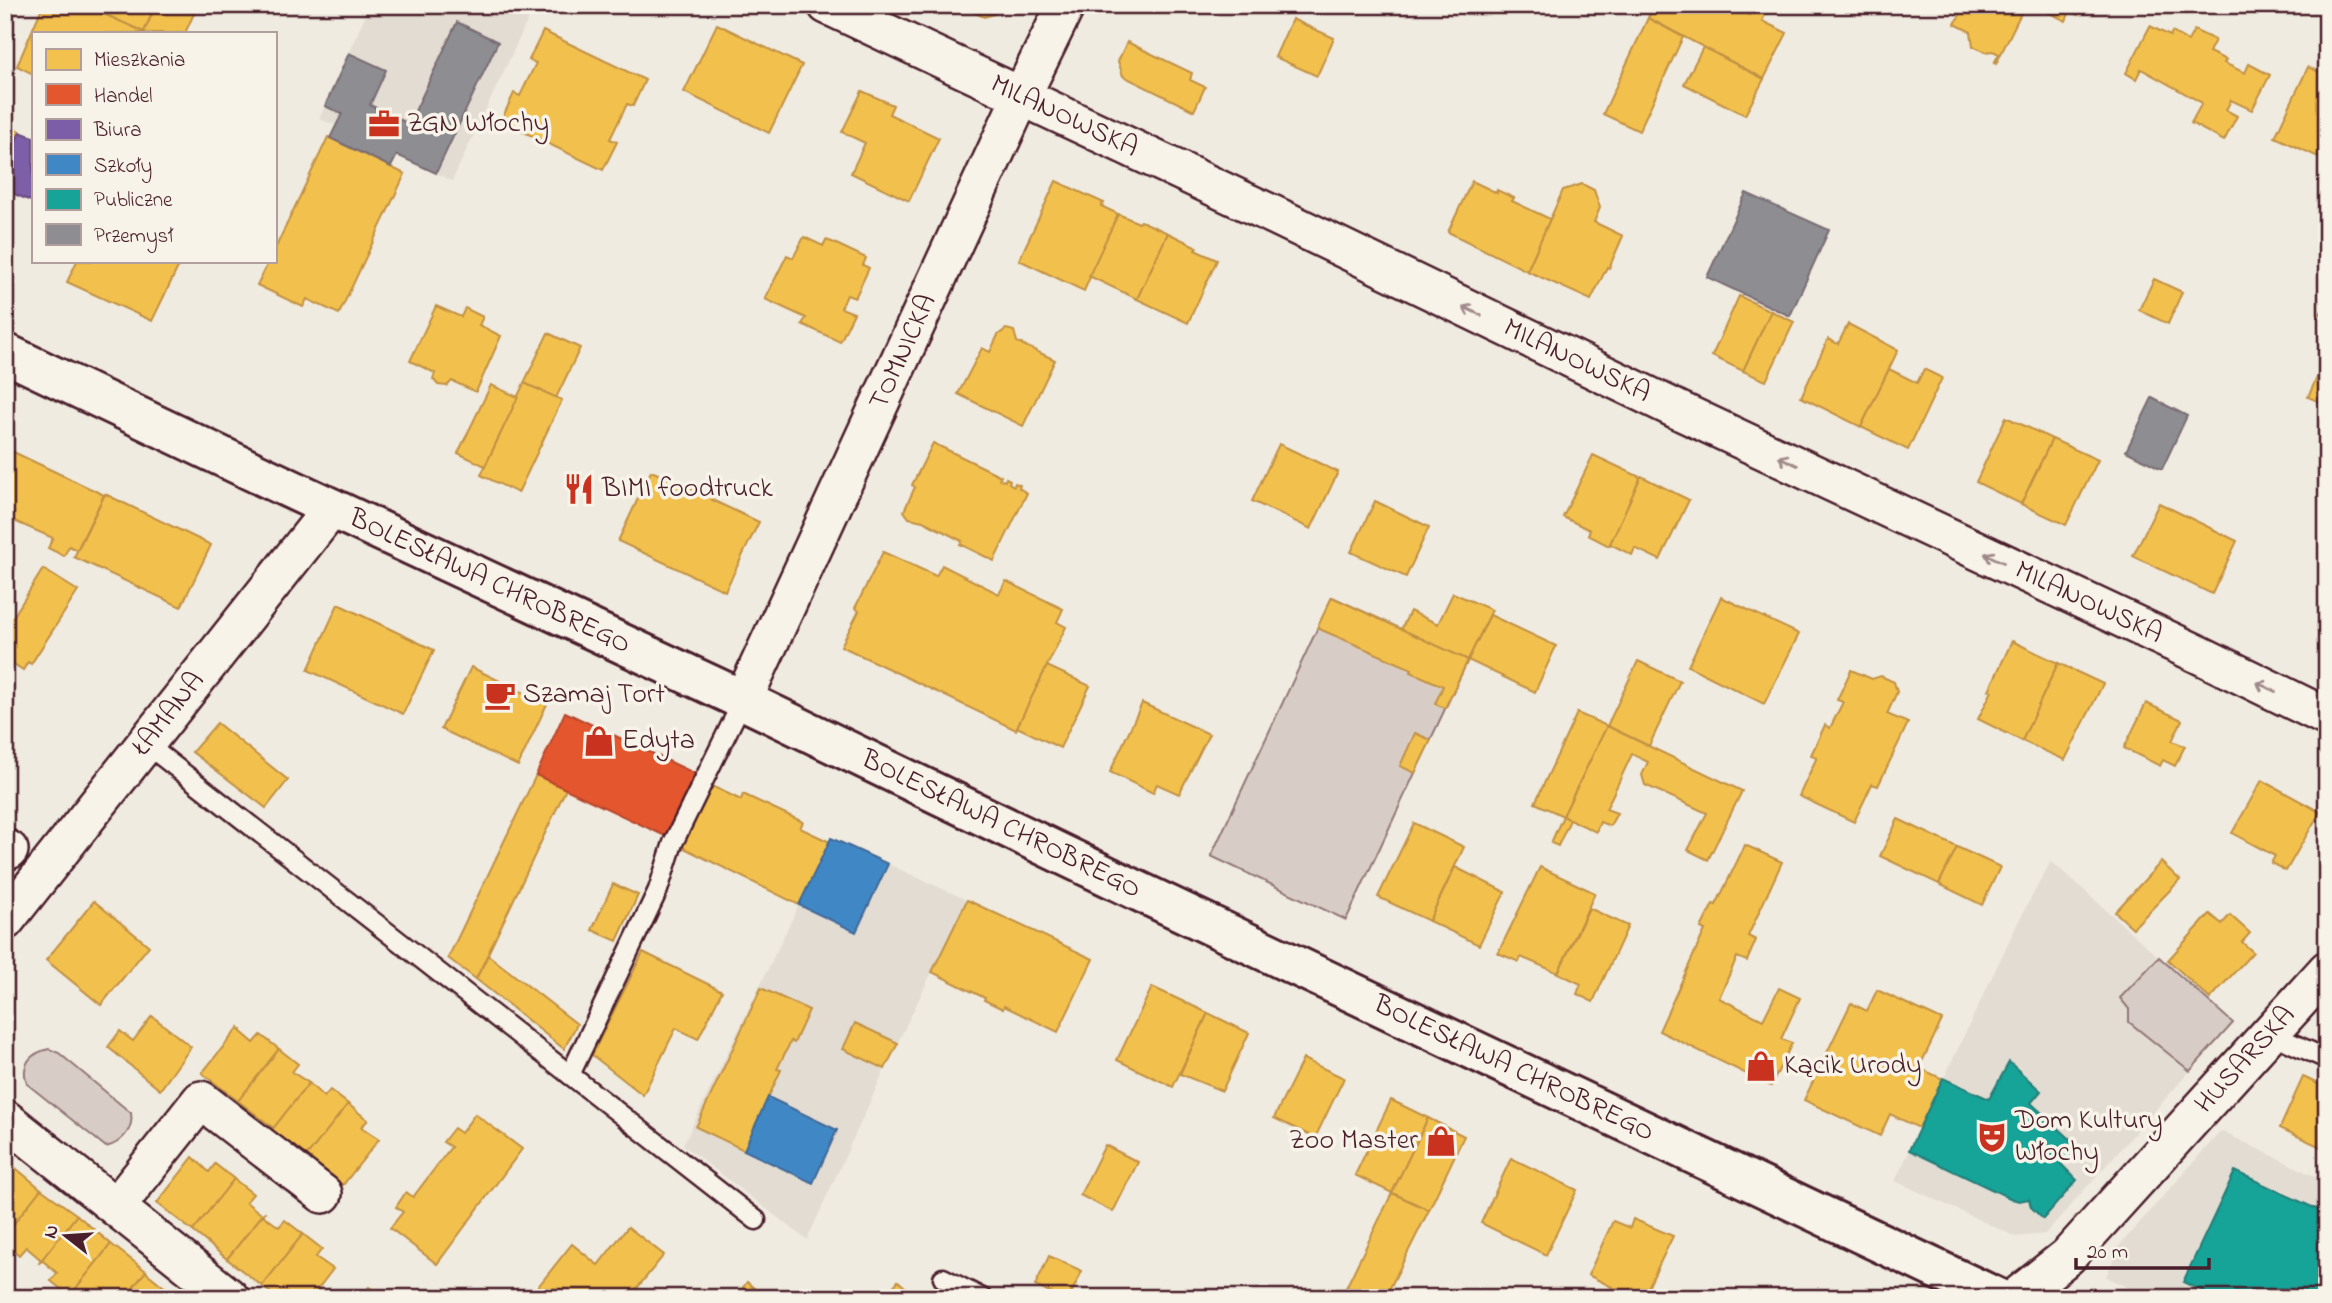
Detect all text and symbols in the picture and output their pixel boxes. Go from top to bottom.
legend [32,32,276,262]
text: Mieszkania [94,46,185,76]
street label: MILANOWSKA [983,64,1145,169]
text: Handel [94,82,153,112]
place label: ZGN Włochy [407,104,549,145]
office icon: ZGN Włochy [367,107,401,141]
text: Biura [93,116,142,146]
text: Szkoły [94,152,152,184]
text: Publiczne [94,186,173,216]
text: Przemysł [94,222,174,254]
street label: TOMNICKA [859,288,948,417]
one-way arrow [1462,303,1483,317]
street label: MILANOWSKA [1496,308,1657,414]
one-way arrow [1778,454,1799,468]
place label: BIMI foodtruck [601,469,774,510]
restaurant icon: BIMI foodtruck [562,472,596,506]
street label: BOLESŁAWA CHROBREGO [341,498,637,665]
street label: MILANOWSKA [2008,550,2169,655]
one-way arrow [1984,551,2005,564]
street label: ŁAMANA [122,663,215,766]
place label: Szamaj Tort [523,675,665,716]
cafe icon: Szamaj Tort [483,678,517,712]
one-way arrow [2256,680,2277,694]
place label: Edyta [622,721,695,762]
shop icon: Edyta [582,724,616,758]
street label: BOLESŁAWA CHROBREGO [853,739,1148,910]
street label: BOLESŁAWA CHROBREGO [1366,984,1661,1153]
street label: HUSARSKA [2185,997,2305,1123]
place label: Kącik Urody [1784,1046,1922,1087]
shop icon: Kącik Urody [1744,1049,1778,1083]
place label: Dom Kultury Włochy [2014,1101,2163,1174]
theatre icon: Dom Kultury Włochy [1975,1120,2009,1154]
place label: Zoo Master [1289,1121,1418,1162]
shop icon: Zoo Master [1424,1124,1458,1158]
north arrow [32,1202,102,1272]
text: N [37,1222,67,1242]
scale bar [2076,1226,2210,1270]
text: 20 m [2087,1238,2128,1268]

